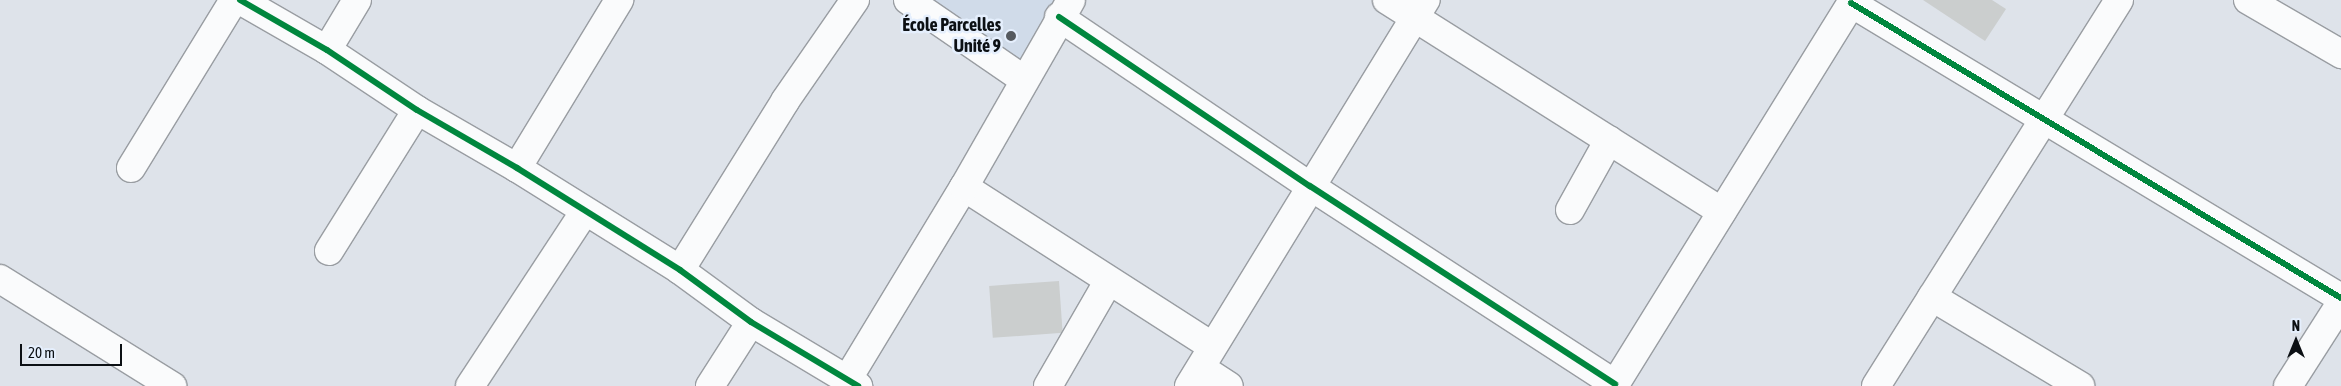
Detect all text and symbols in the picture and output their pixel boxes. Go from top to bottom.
place label: École Parcelles Unité 9 [902,15,1001,58]
marker: École Parcelles Unité 9 [1005,30,1017,42]
north arrow [2271,316,2321,366]
text: N [2292,318,2300,334]
scale bar [22,334,125,366]
text: 20 m [28,344,55,361]

